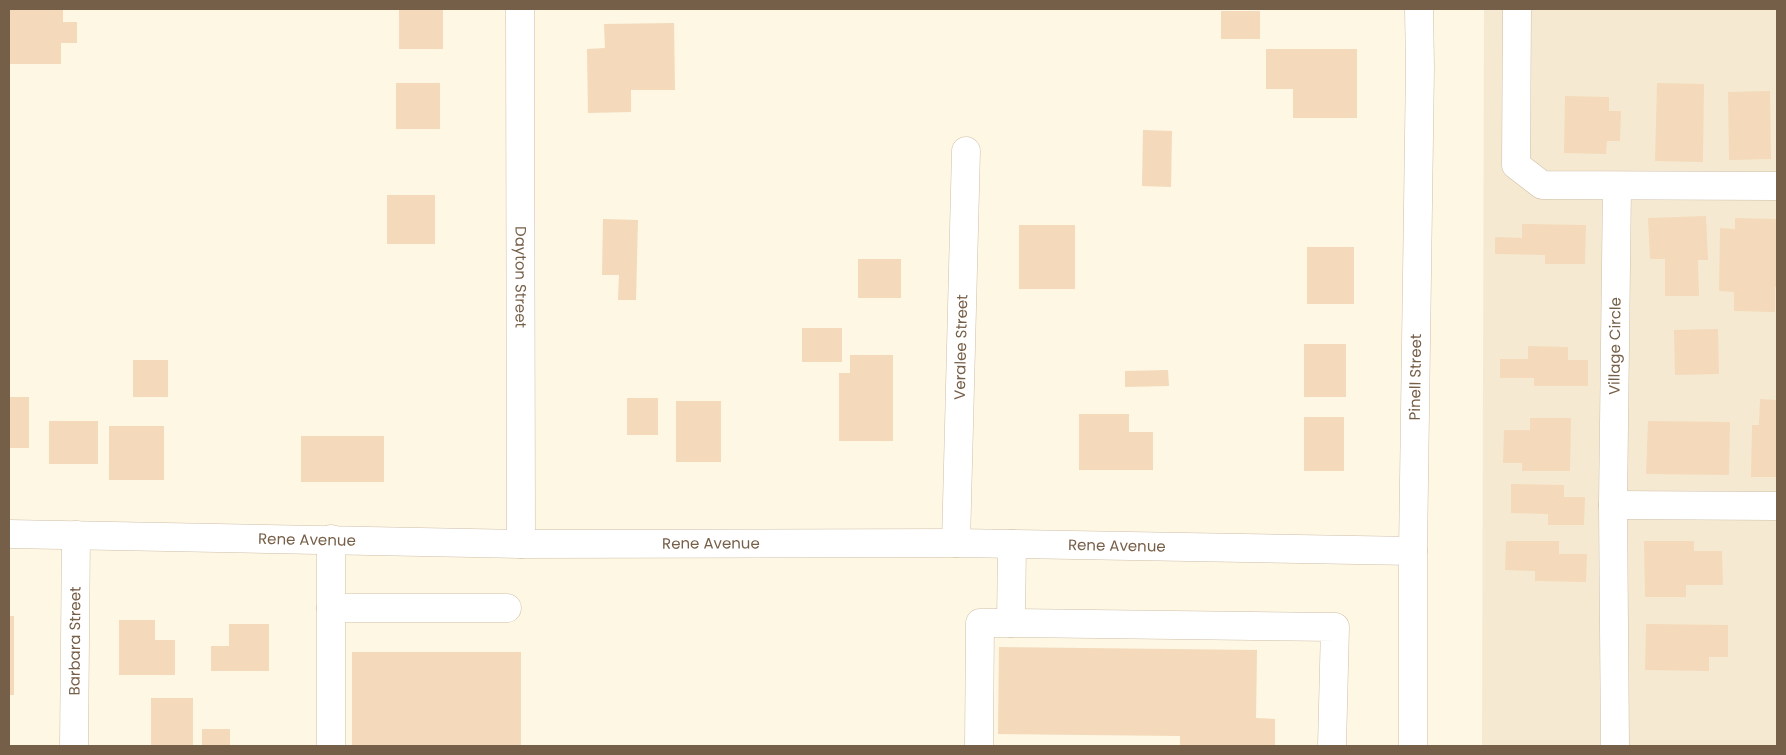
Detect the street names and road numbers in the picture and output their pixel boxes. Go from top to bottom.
street label: Dayton Street [510,226,532,328]
street label: Veralee Street [949,294,972,400]
street label: Village Circle [1603,297,1626,395]
street label: Pinell Street [1404,334,1426,421]
street label: Rene Avenue [258,528,356,551]
street label: Rene Avenue [662,532,760,554]
street label: Rene Avenue [1068,534,1166,557]
street label: Barbara Street [63,586,86,696]

